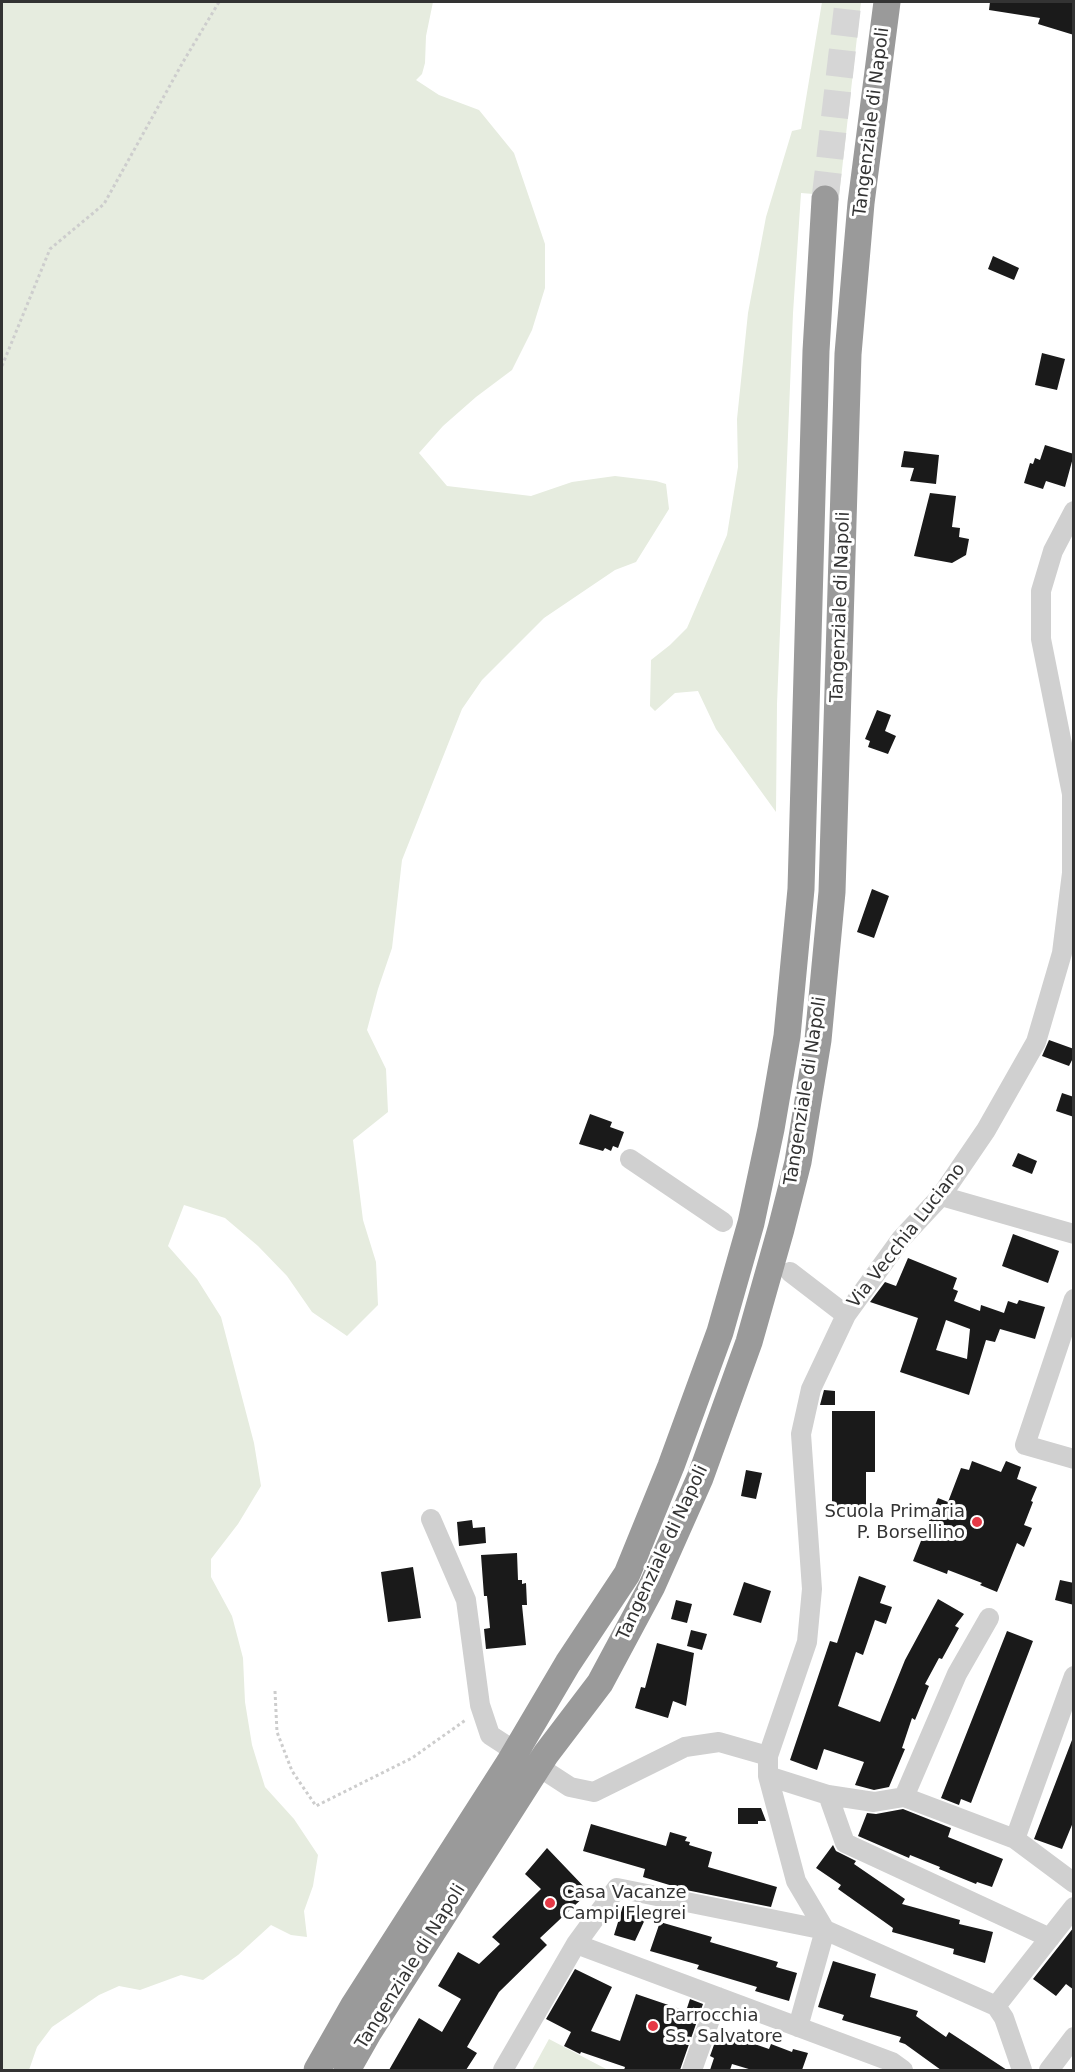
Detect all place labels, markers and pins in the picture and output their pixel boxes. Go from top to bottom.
place label: Scuola Primaria P. Borsellino [825,1501,965,1544]
marker: Scuola Primaria P. Borsellino [970,1515,984,1529]
place label: Casa Vacanze Campi Flegrei [562,1882,687,1924]
marker: Casa Vacanze Campi Flegrei [543,1896,557,1910]
place label: Parrocchia Ss. Salvatore [665,2005,783,2048]
marker: Parrocchia Ss. Salvatore [646,2019,660,2033]

